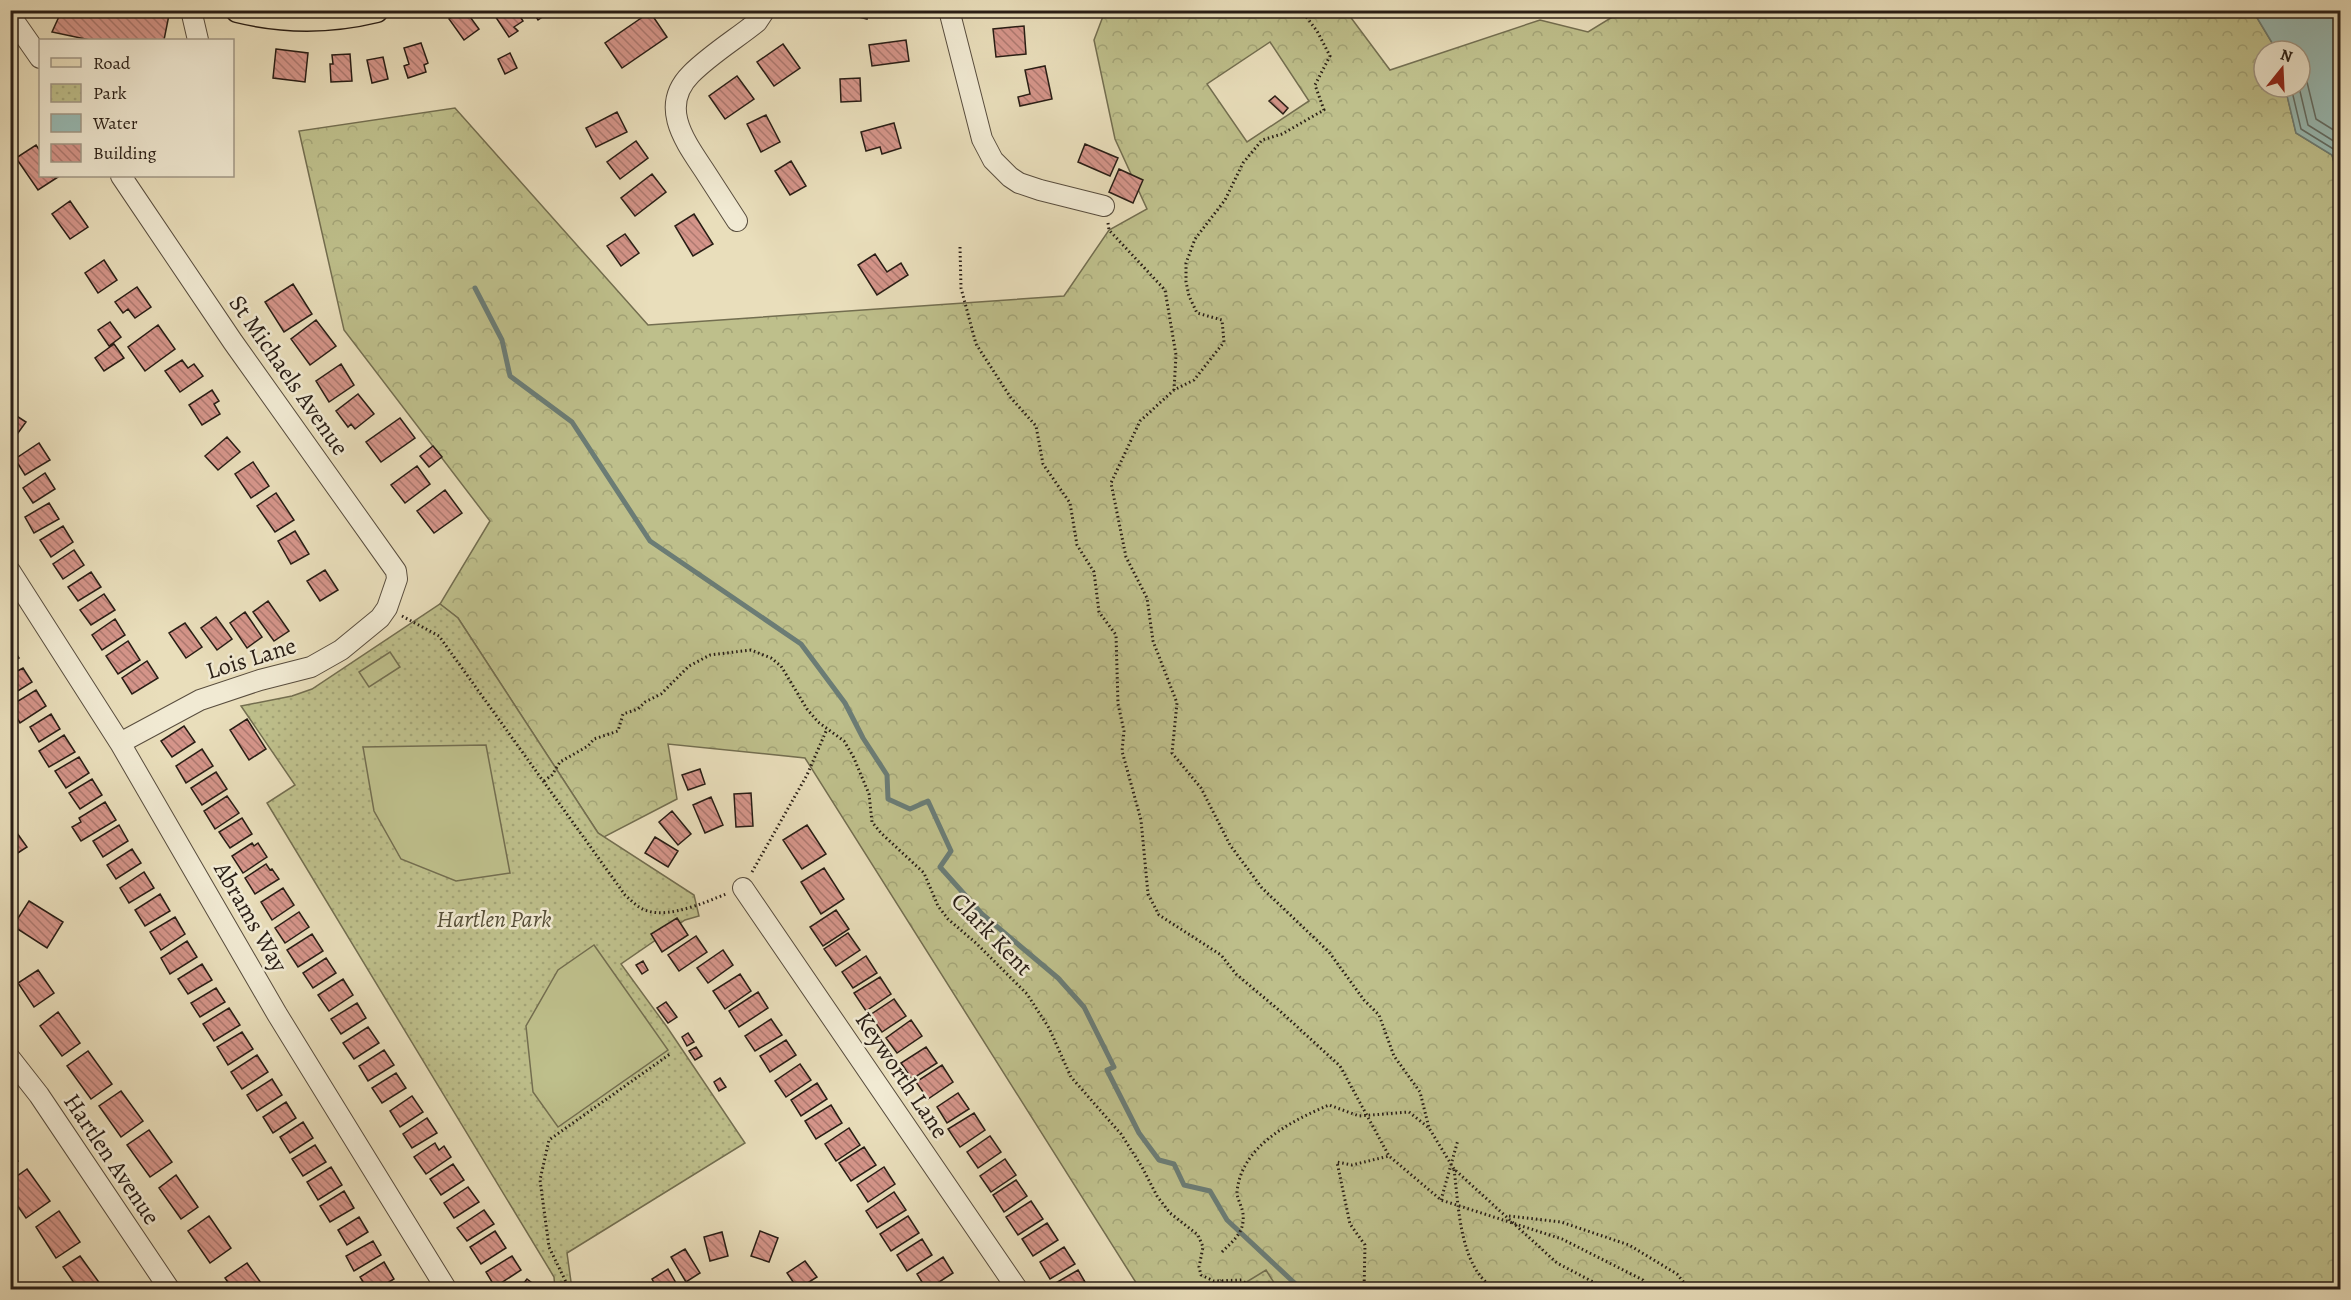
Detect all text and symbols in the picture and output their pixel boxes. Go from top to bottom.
legend [39,39,234,177]
north arrow [2252,39,2312,99]
text: N [2277,43,2296,68]
text: Road [93,51,131,75]
text: Park [93,81,127,105]
text: Water [92,111,138,135]
text: Building [93,141,157,165]
street label: St Michaels Avenue [222,288,356,462]
street label: Lois Lane [202,629,300,687]
street label: Abrams Way [206,855,296,978]
street label: Clark Kent [944,885,1040,983]
park label: Hartlen Park [436,903,552,935]
street label: Keyworth Lane [848,1005,956,1145]
street label: Hartlen Avenue [56,1087,168,1231]

